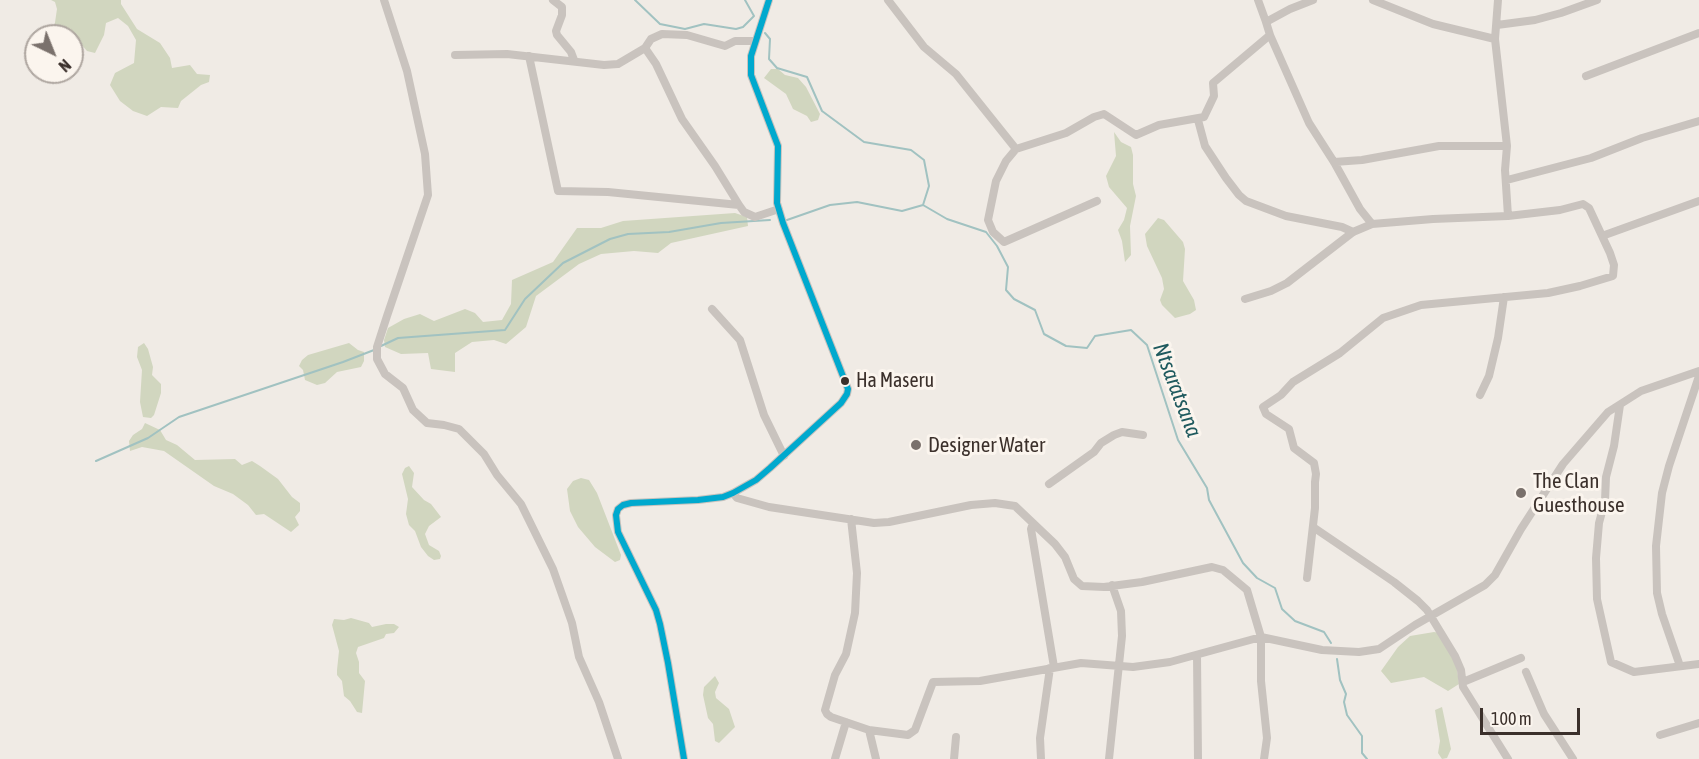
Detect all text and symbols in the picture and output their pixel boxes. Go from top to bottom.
north arrow [24,24,84,84]
text: N [55,56,75,76]
water label: Ntsaratsana [1147,339,1207,441]
place label: Ha Maseru [856,369,934,393]
marker: Ha Maseru [839,375,851,387]
place label: Designer Water [928,432,1045,458]
marker: Designer Water [909,438,923,452]
place label: The Clan Guesthouse [1533,468,1624,518]
marker: The Clan Guesthouse [1514,486,1528,500]
scale bar [1483,696,1584,734]
text: 100 m [1491,708,1532,729]

